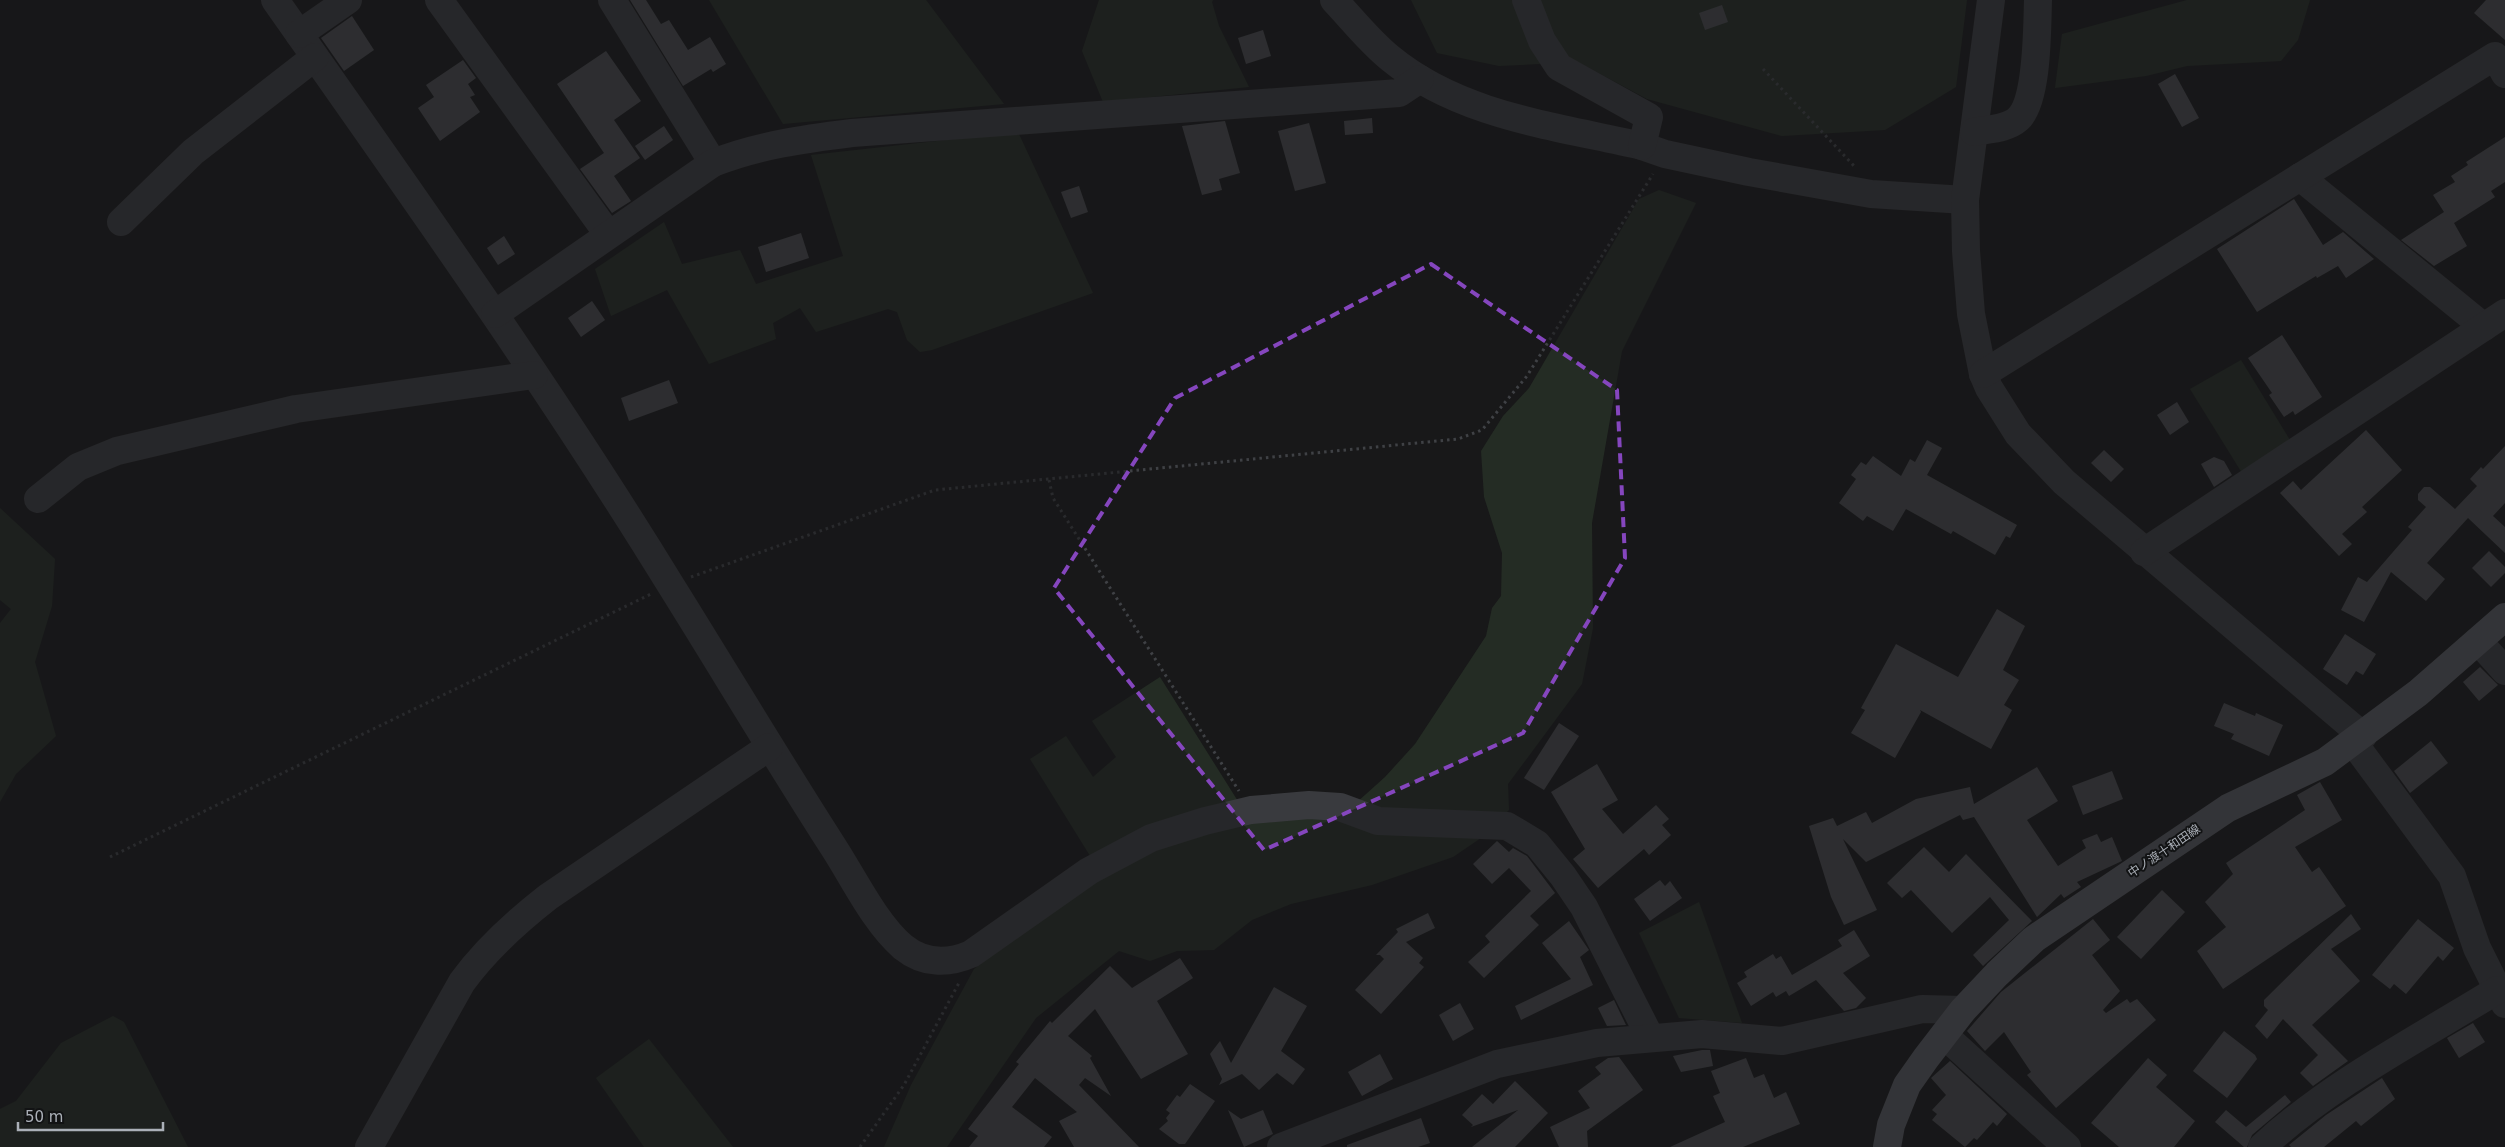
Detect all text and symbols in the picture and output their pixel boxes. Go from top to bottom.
street label: 中ノ渡十和田線 [2125,822,2203,880]
scale bar [18,1100,162,1132]
text: 50 m [25,1108,63,1126]

